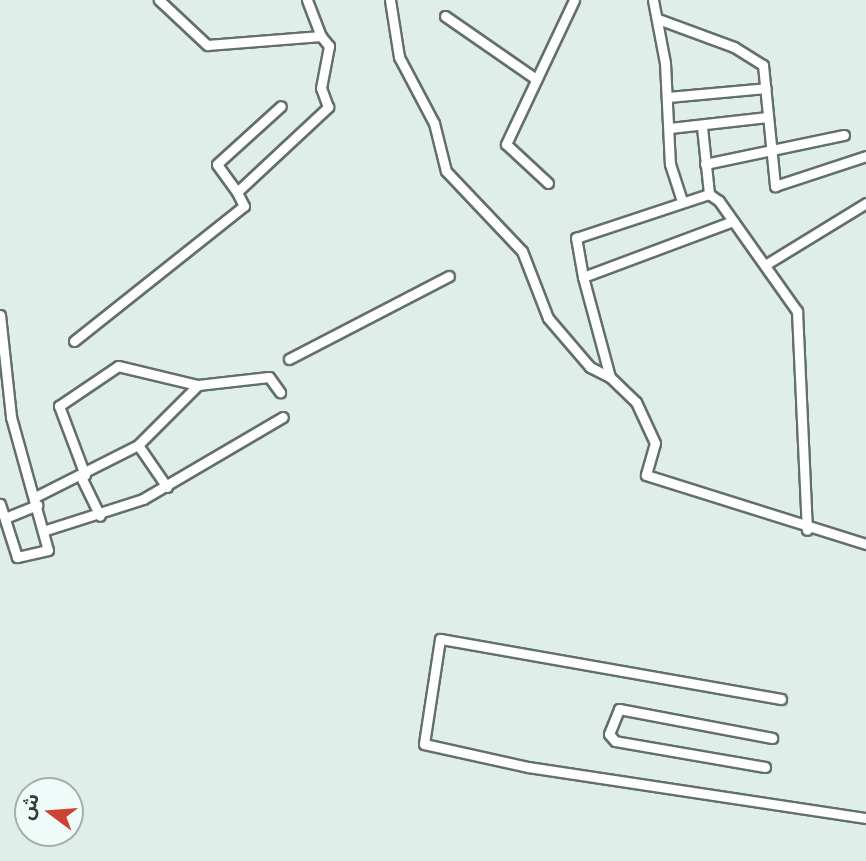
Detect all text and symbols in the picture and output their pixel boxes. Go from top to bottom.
north arrow [14,777,84,847]
text: ش [16,791,45,822]

